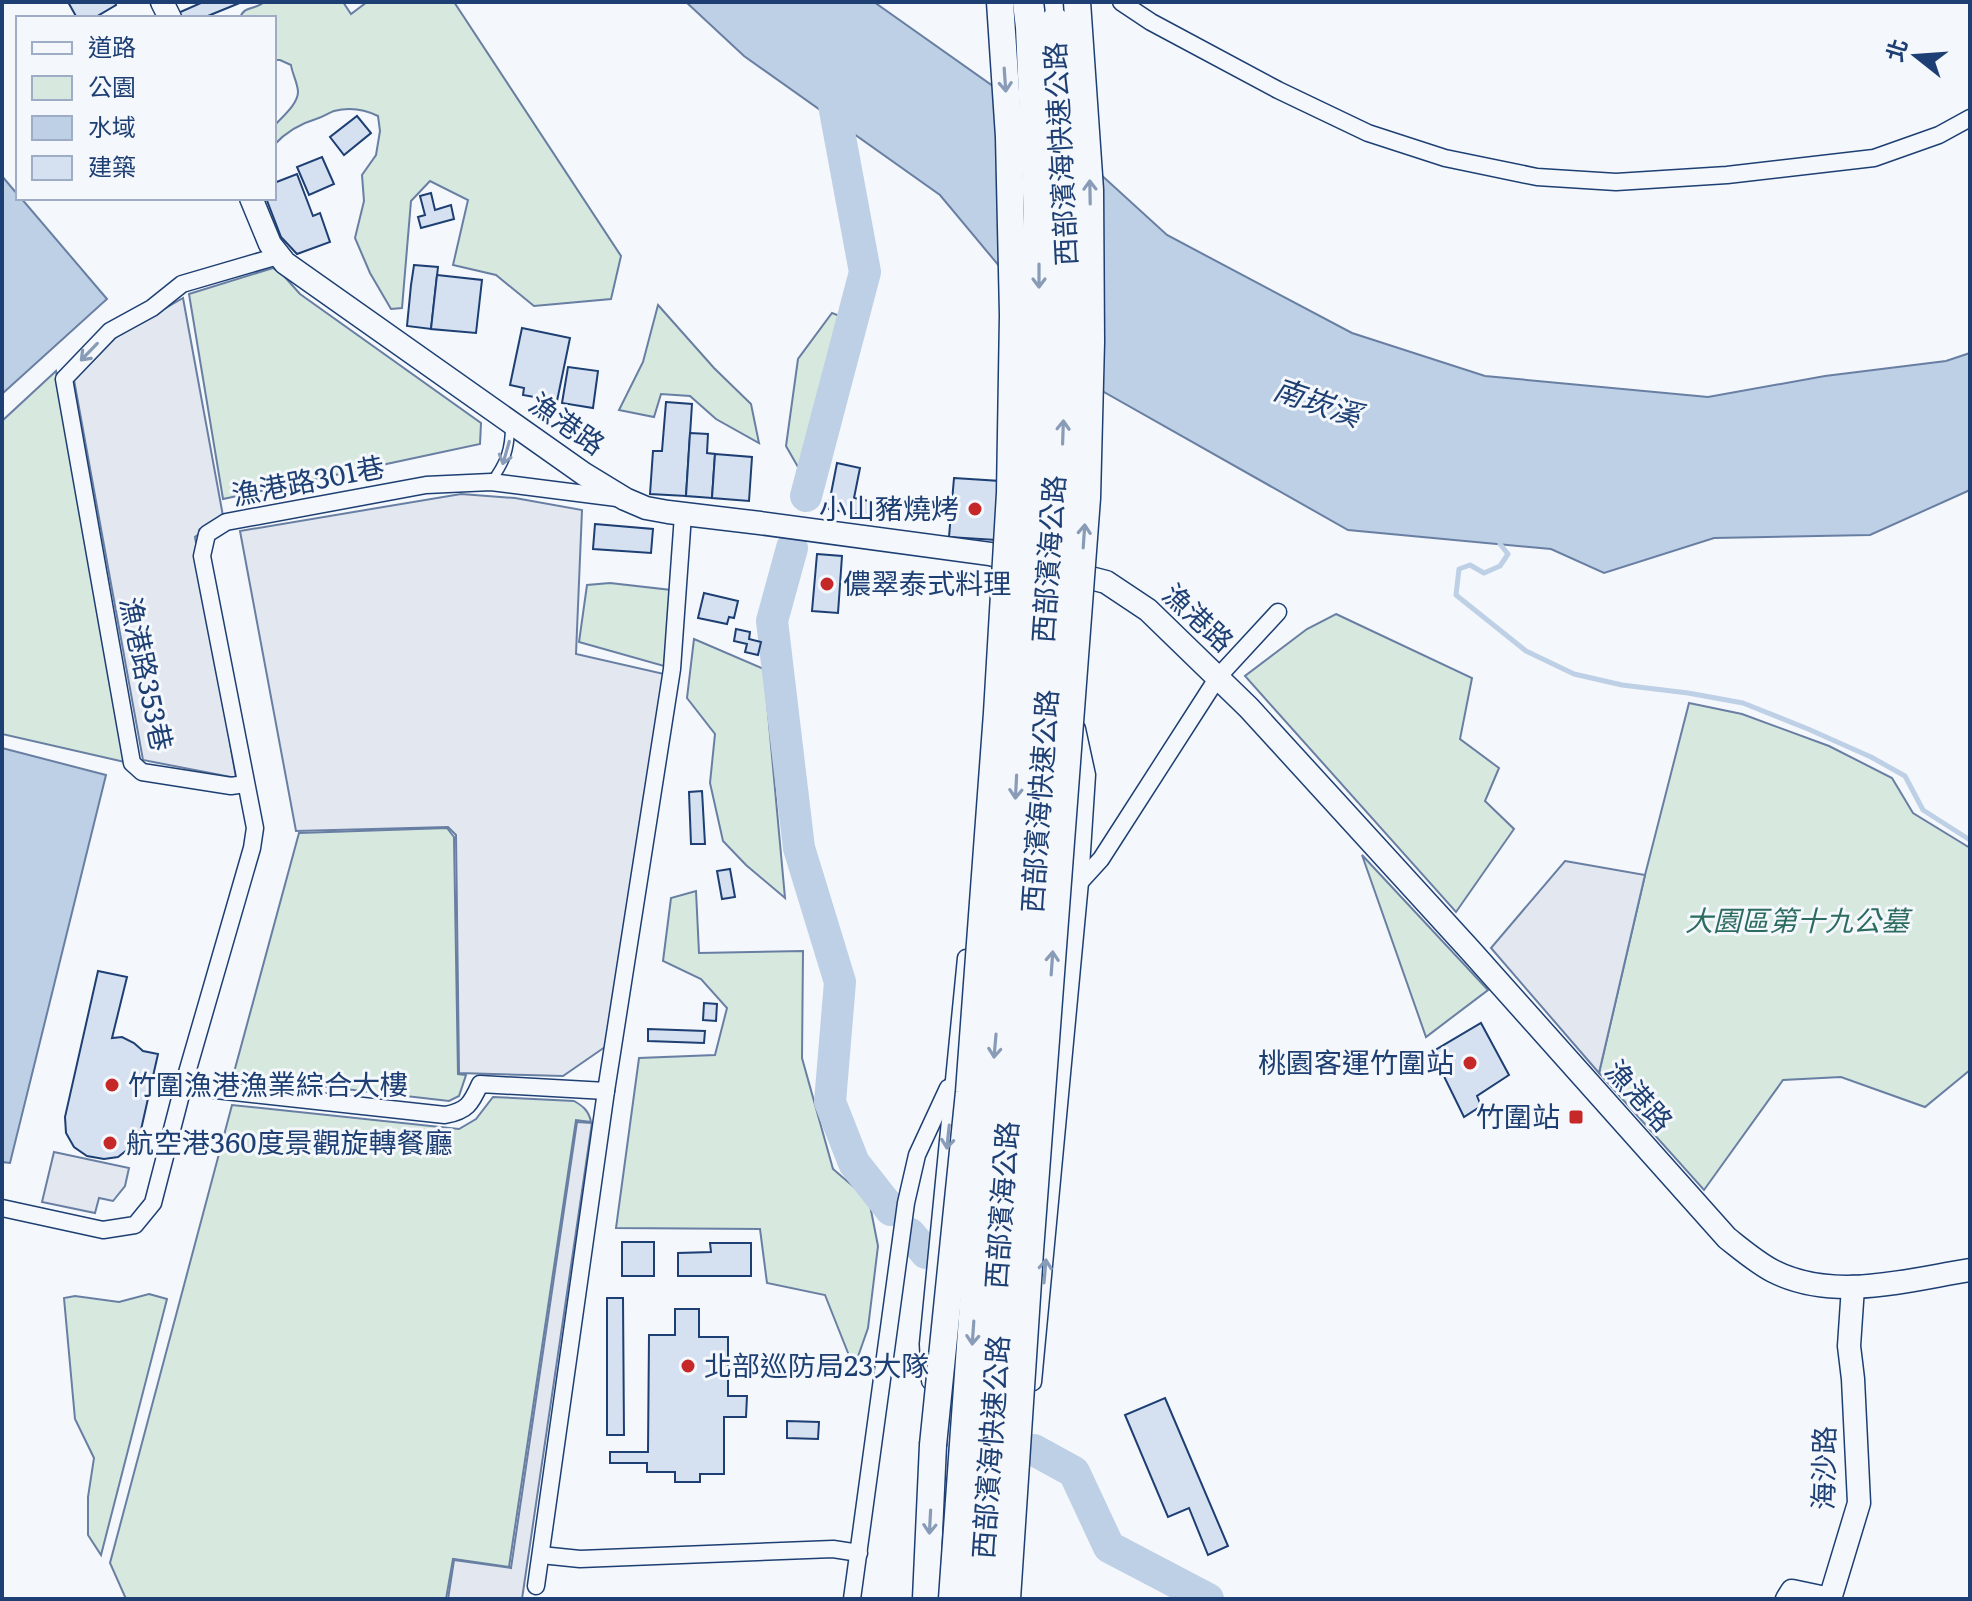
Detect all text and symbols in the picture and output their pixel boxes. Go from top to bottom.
legend [16,16,276,200]
north arrow [1876,16,1956,96]
text: 道路 [88,28,136,63]
text: 北 [1876,34,1914,65]
street label: 西部濱海快速公路 [1032,41,1086,267]
one-way arrow [998,66,1013,93]
text: 公園 [88,68,136,103]
text: 水域 [88,108,136,143]
text: 建築 [88,148,136,183]
one-way arrow [1082,179,1097,206]
one-way arrow [1031,262,1047,289]
one-way arrow [80,342,99,361]
water label: 南崁溪 [1268,365,1371,437]
street label: 漁港路 [522,381,615,464]
one-way arrow [1055,419,1070,446]
one-way arrow [498,440,513,466]
street label: 漁港路301巷 [228,444,388,514]
street label: 西部濱海公路 [1020,474,1074,644]
place label: 小山豬燒烤 [819,486,959,528]
marker: 小山豬燒烤 [966,500,984,518]
one-way arrow [1077,523,1092,550]
place label: 儂翠泰式料理 [843,561,1011,603]
street label: 漁港路 [1154,573,1244,661]
marker: 儂翠泰式料理 [818,575,836,593]
street label: 漁港路353巷 [111,593,185,754]
street label: 西部濱海快速公路 [1009,688,1067,914]
one-way arrow [1008,773,1023,800]
park label: 大園區第十九公墓 [1685,898,1913,940]
one-way arrow [1044,950,1059,977]
one-way arrow [987,1032,1002,1059]
place label: 桃園客運竹圍站 [1258,1040,1454,1082]
street label: 漁港路 [1597,1049,1684,1140]
marker: 桃園客運竹圍站 [1461,1054,1479,1072]
place label: 竹圍漁港漁業綜合大樓 [128,1062,408,1104]
marker: 竹圍漁港漁業綜合大樓 [103,1076,121,1094]
place label: 竹圍站 [1476,1094,1560,1136]
marker: 竹圍站 [1567,1108,1585,1126]
place label: 航空港360度景觀旋轉餐廳 [126,1120,452,1162]
street label: 西部濱海公路 [973,1120,1027,1290]
one-way arrow [941,1123,956,1150]
marker: 航空港360度景觀旋轉餐廳 [101,1134,119,1152]
one-way arrow [1038,1258,1053,1284]
one-way arrow [965,1319,980,1346]
street label: 西部濱海快速公路 [960,1334,1018,1560]
place label: 北部巡防局23大隊 [704,1343,929,1385]
marker: 北部巡防局23大隊 [679,1357,697,1375]
street label: 海沙路 [1800,1426,1844,1510]
one-way arrow [922,1508,937,1535]

